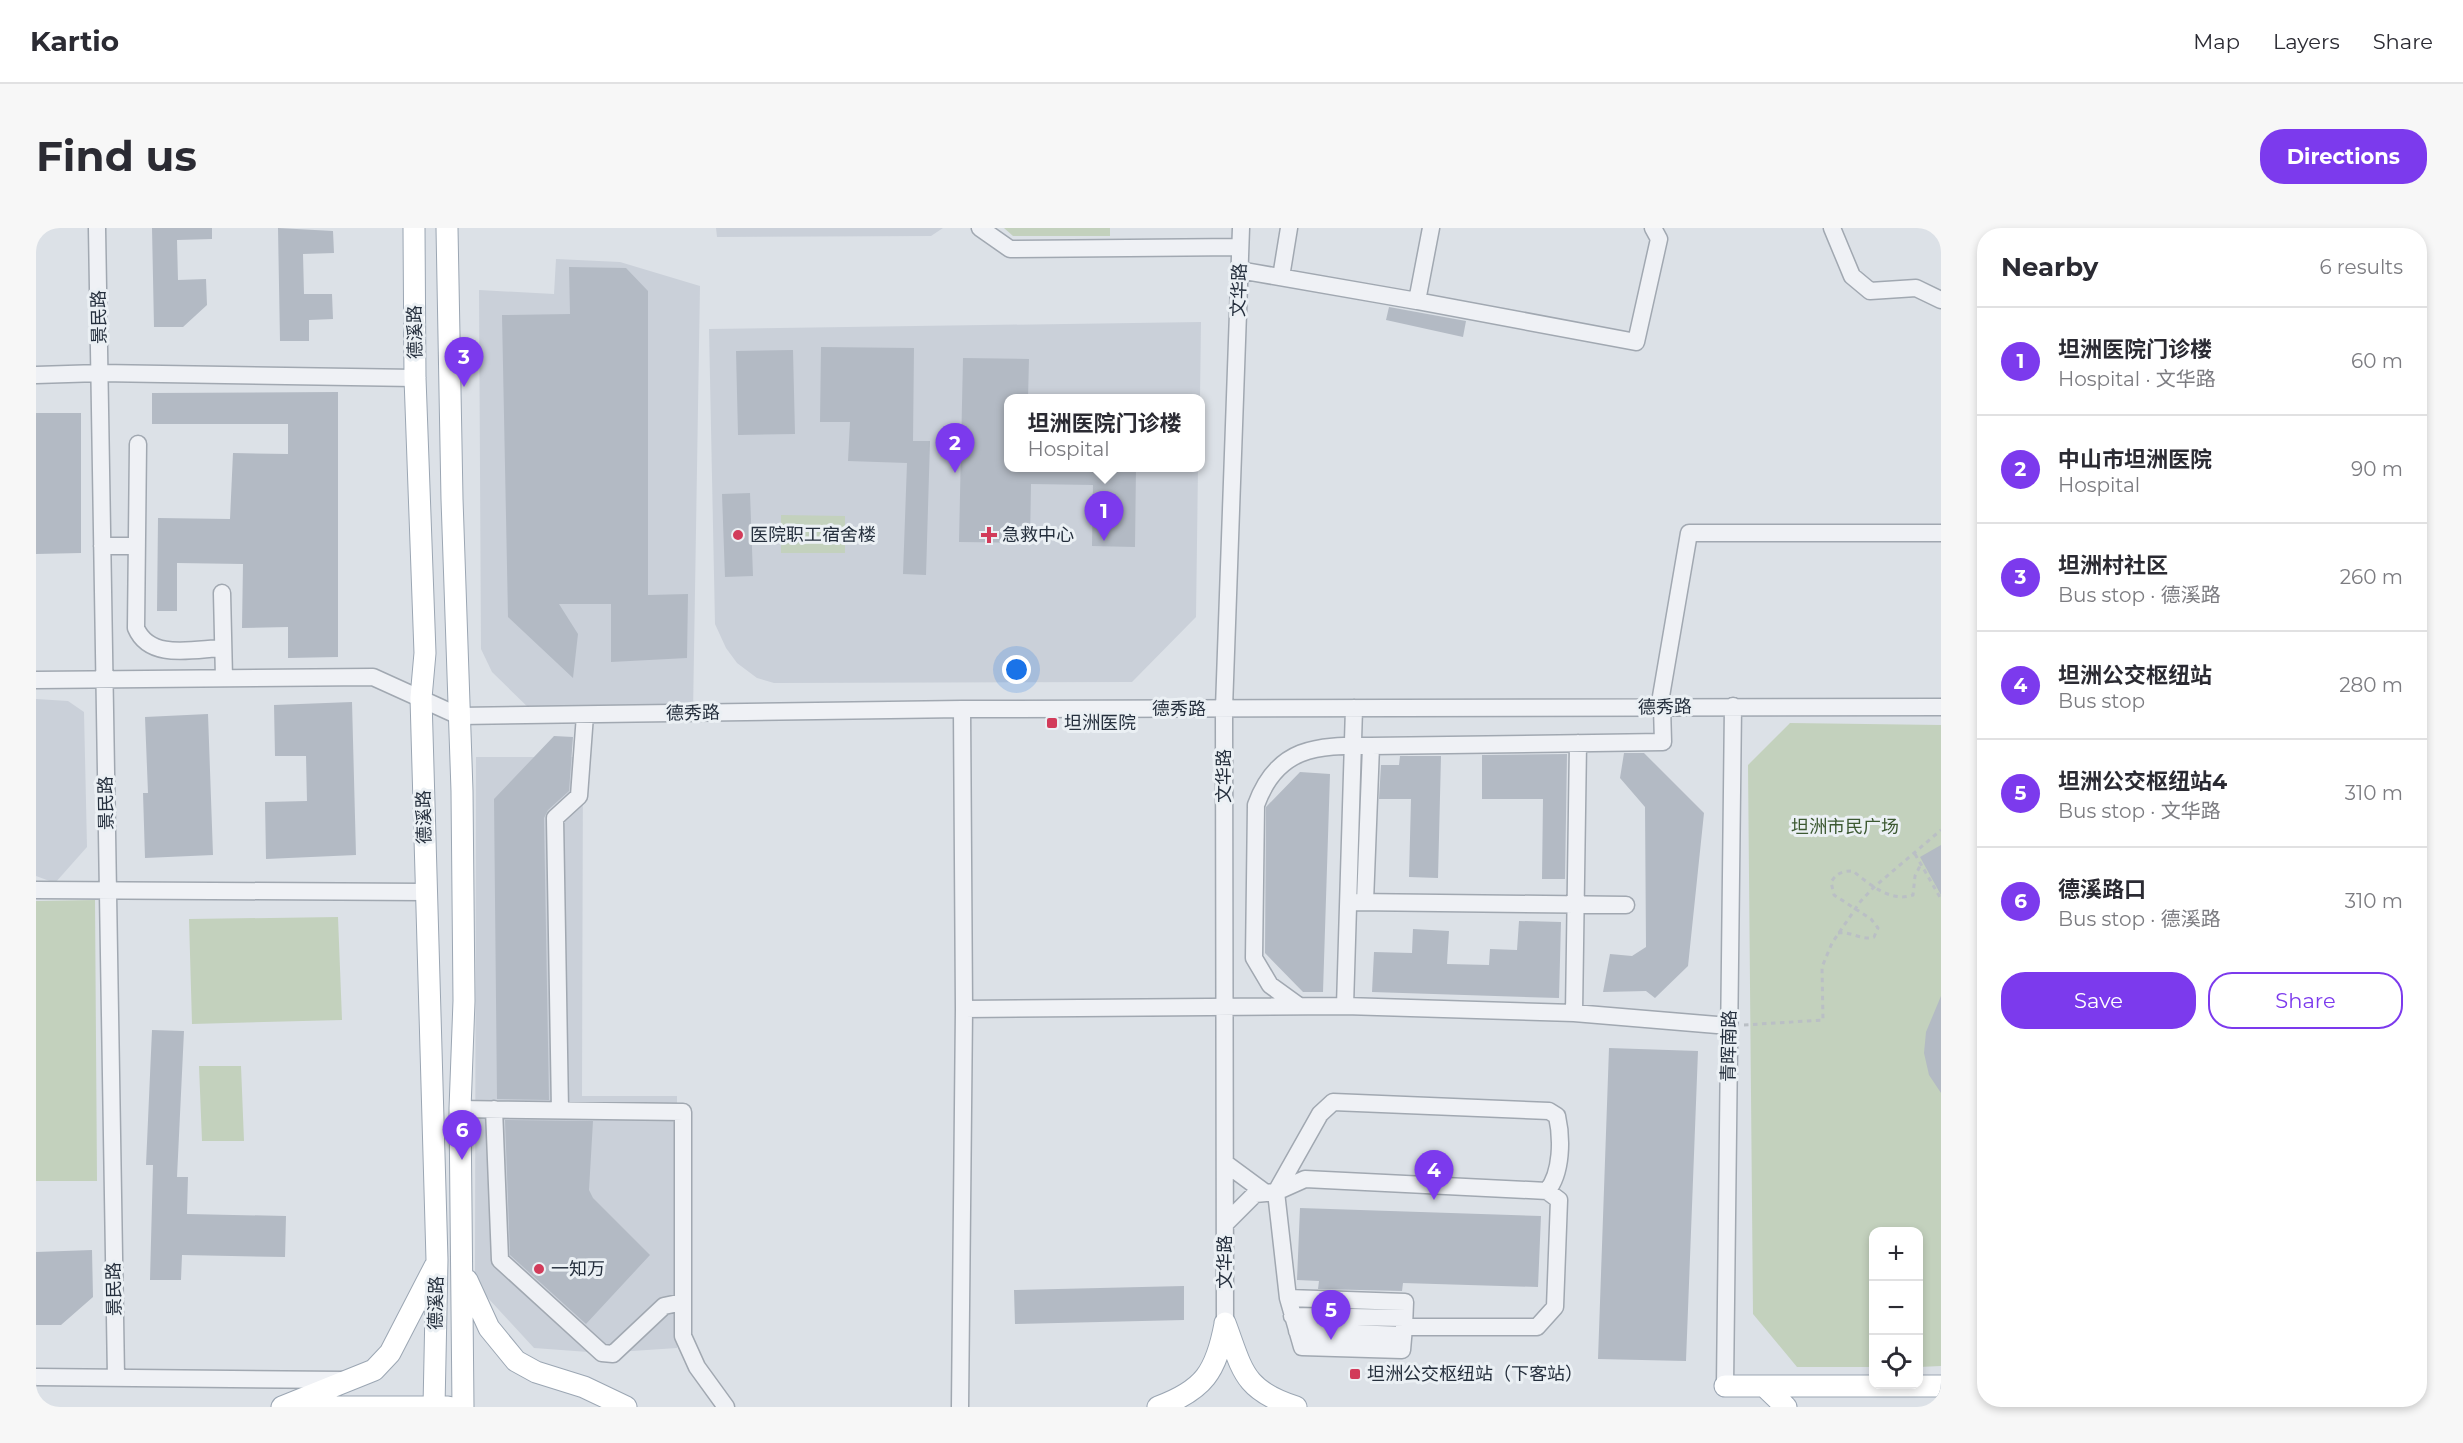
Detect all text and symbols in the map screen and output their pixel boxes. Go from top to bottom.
text: Kartio [30,24,119,58]
text: Map [2193,29,2240,54]
text: Layers [2273,29,2340,54]
text: Share [2373,29,2433,54]
button: Directions [2260,129,2427,184]
text: Find us [36,130,197,182]
text: Nearby [2001,251,2098,283]
text: 6 results [2319,255,2403,279]
street label: 文华路 [1227,263,1251,317]
street label: 景民路 [88,290,110,344]
street label: 德溪路 [404,305,426,359]
text: 坦洲医院门诊楼 [2058,336,2212,363]
pin: 3 [444,338,484,387]
text: 1 [2017,349,2024,373]
text: 60 m [2351,349,2403,373]
text: Hospital · 文华路 [2058,367,2216,391]
popup [1004,394,1205,472]
text: 坦洲医院门诊楼 [1027,410,1182,437]
pin: 2 [936,424,974,473]
text: Hospital [1027,437,1110,461]
text: 中山市坦洲医院 [2058,446,2212,473]
text: 2 [2015,457,2026,481]
text: 90 m [2351,457,2403,481]
text: Hospital [2058,473,2140,497]
pin: 1 [1084,492,1124,541]
place label: 医院职工宿舍楼 [750,524,876,546]
place label: 急救中心 [1002,524,1074,546]
marker: 急救中心 [980,526,998,544]
marker: 医院职工宿舍楼 [731,528,745,542]
text: 坦洲村社区 [2058,552,2168,579]
text: 3 [2015,565,2026,589]
text: 260 m [2340,565,2403,589]
text: Bus stop · 德溪路 [2058,583,2221,607]
your location [1002,655,1031,684]
text: 坦洲公交枢纽站 [2058,662,2212,689]
text: 4 [2014,673,2027,697]
text: 280 m [2339,673,2403,697]
text: Bus stop [2058,689,2145,713]
street label: 德秀路 [1638,696,1692,718]
street label: 德秀路 [1152,698,1206,720]
street label: 德秀路 [666,702,720,724]
place label: 坦洲医院 [1064,712,1136,734]
marker: 坦洲医院 [1045,716,1059,730]
street label: 文华路 [1213,749,1235,803]
text: 坦洲公交枢纽站4 [2058,768,2227,795]
street label: 景民路 [95,776,117,830]
text: 5 [2015,781,2026,805]
text: 310 m [2345,781,2403,805]
street label: 德溪路 [413,790,435,844]
text: Bus stop · 文华路 [2058,799,2221,823]
park label: 坦洲市民广场 [1791,816,1899,838]
text: 德溪路口 [2058,876,2146,903]
text: 6 [2014,889,2027,913]
text: 310 m [2345,889,2403,913]
text: Bus stop · 德溪路 [2058,907,2221,931]
button: Save [2001,972,2196,1029]
button: Share [2208,972,2403,1029]
street label: 青晖南路 [1717,1010,1741,1082]
pin: 6 [442,1110,482,1160]
pin: 4 [1414,1150,1454,1200]
map controls [1869,1227,1923,1389]
button: + [1869,1227,1923,1281]
street label: 文华路 [1214,1235,1236,1289]
place label: 一知万 [551,1258,605,1280]
street label: 景民路 [103,1262,125,1316]
marker: 一知万 [532,1262,546,1276]
street label: 德溪路 [425,1276,447,1330]
button: − [1869,1281,1923,1335]
pin: 5 [1312,1290,1350,1340]
button: locate [1869,1335,1923,1389]
place label: 坦洲公交枢纽站（下客站） [1367,1363,1583,1385]
marker: 坦洲公交枢纽站（下客站） [1348,1367,1362,1381]

